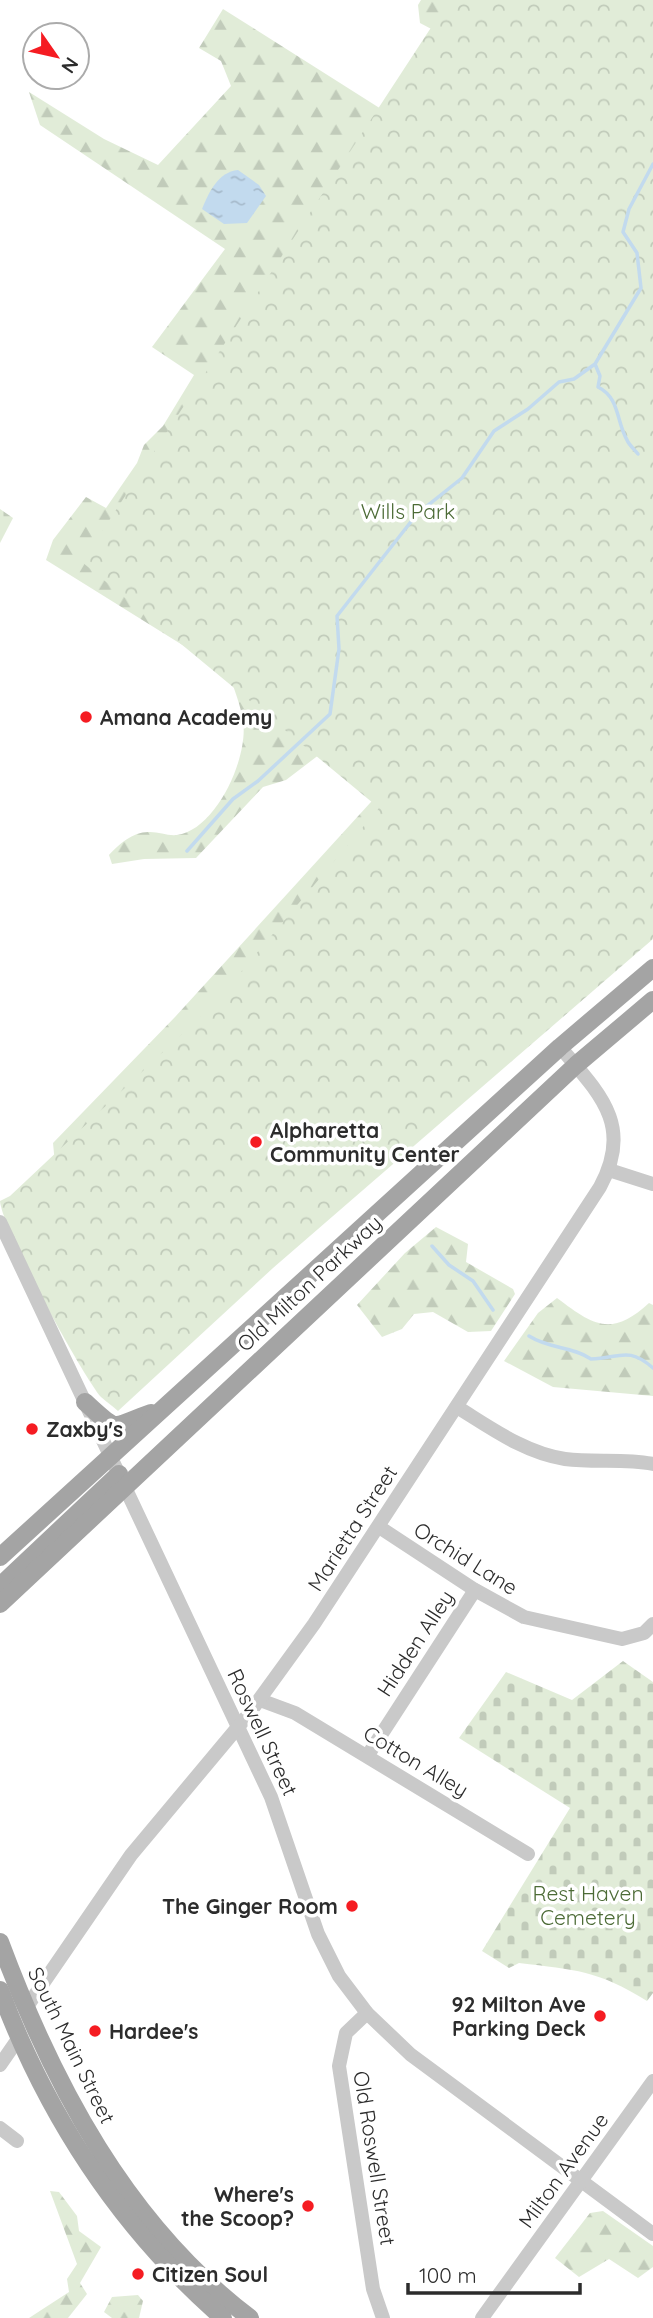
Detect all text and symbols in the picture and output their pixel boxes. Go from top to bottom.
north arrow [21,21,91,91]
text: N [56,53,84,78]
park label: Wills Park [361,498,455,524]
place label: Amana Academy [100,704,272,730]
marker: Amana Academy [78,709,94,725]
place label: Alpharetta Community Center [270,1117,460,1167]
marker: Alpharetta Community Center [248,1134,264,1150]
street label: Old Milton Parkway [231,1209,387,1357]
place label: Zaxby's [46,1416,123,1442]
marker: Zaxby's [24,1421,40,1437]
street label: Marietta Street [302,1460,402,1596]
street label: Orchid Lane [409,1516,523,1600]
street label: Hidden Alley [371,1585,459,1701]
street label: Roswell Street [222,1664,304,1800]
street label: Cotton Alley [359,1720,473,1802]
park label: Rest Haven Cemetery [532,1880,644,1930]
place label: The Ginger Room [162,1893,338,1919]
marker: The Ginger Room [344,1898,360,1914]
street label: South Main Street [23,1962,121,2128]
place label: 92 Milton Ave Parking Deck [452,1991,586,2041]
marker: 92 Milton Ave Parking Deck [592,2008,608,2024]
place label: Hardee's [109,2018,198,2044]
marker: Hardee's [87,2023,103,2039]
street label: Old Roswell Street [348,2069,402,2247]
street label: Milton Avenue [513,2107,613,2233]
place label: Where's the Scoop? [181,2181,294,2231]
marker: Where's the Scoop? [300,2198,316,2214]
scale bar [408,2252,580,2296]
place label: Citizen Soul [152,2261,268,2287]
text: 100 m [419,2262,477,2288]
marker: Citizen Soul [130,2266,146,2282]

